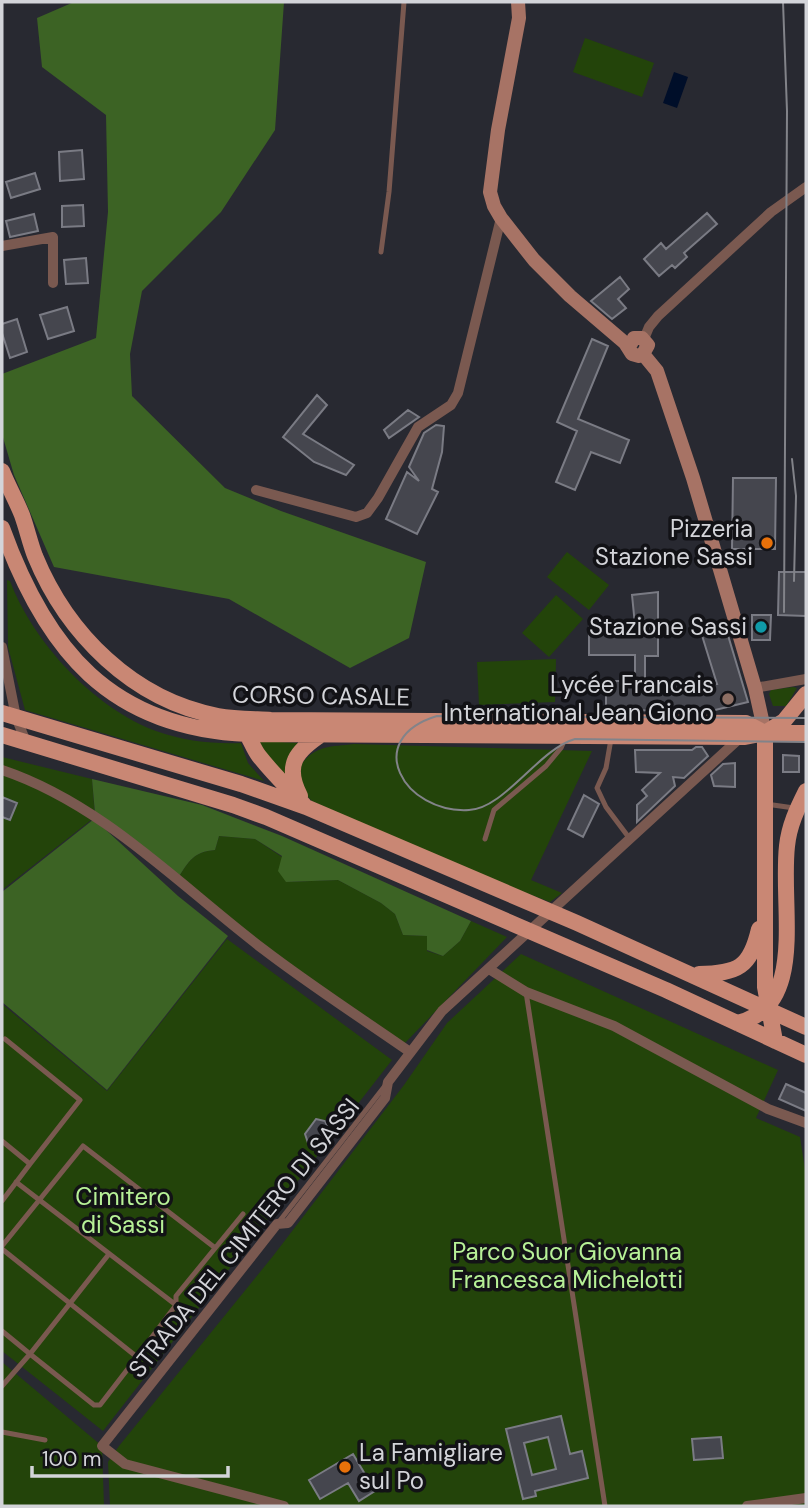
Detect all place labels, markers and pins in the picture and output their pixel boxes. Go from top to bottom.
place label: Pizzeria Stazione Sassi [595,513,753,572]
marker: Pizzeria Stazione Sassi [759,535,775,551]
place label: Stazione Sassi [589,611,747,642]
marker: Stazione Sassi [753,619,769,635]
place label: Lycée Francais International Jean Giono [443,669,714,728]
marker: Lycée Francais International Jean Giono [720,691,736,707]
place label: La Famigliare sul Po [359,1437,503,1496]
marker: La Famigliare sul Po [337,1459,353,1475]

